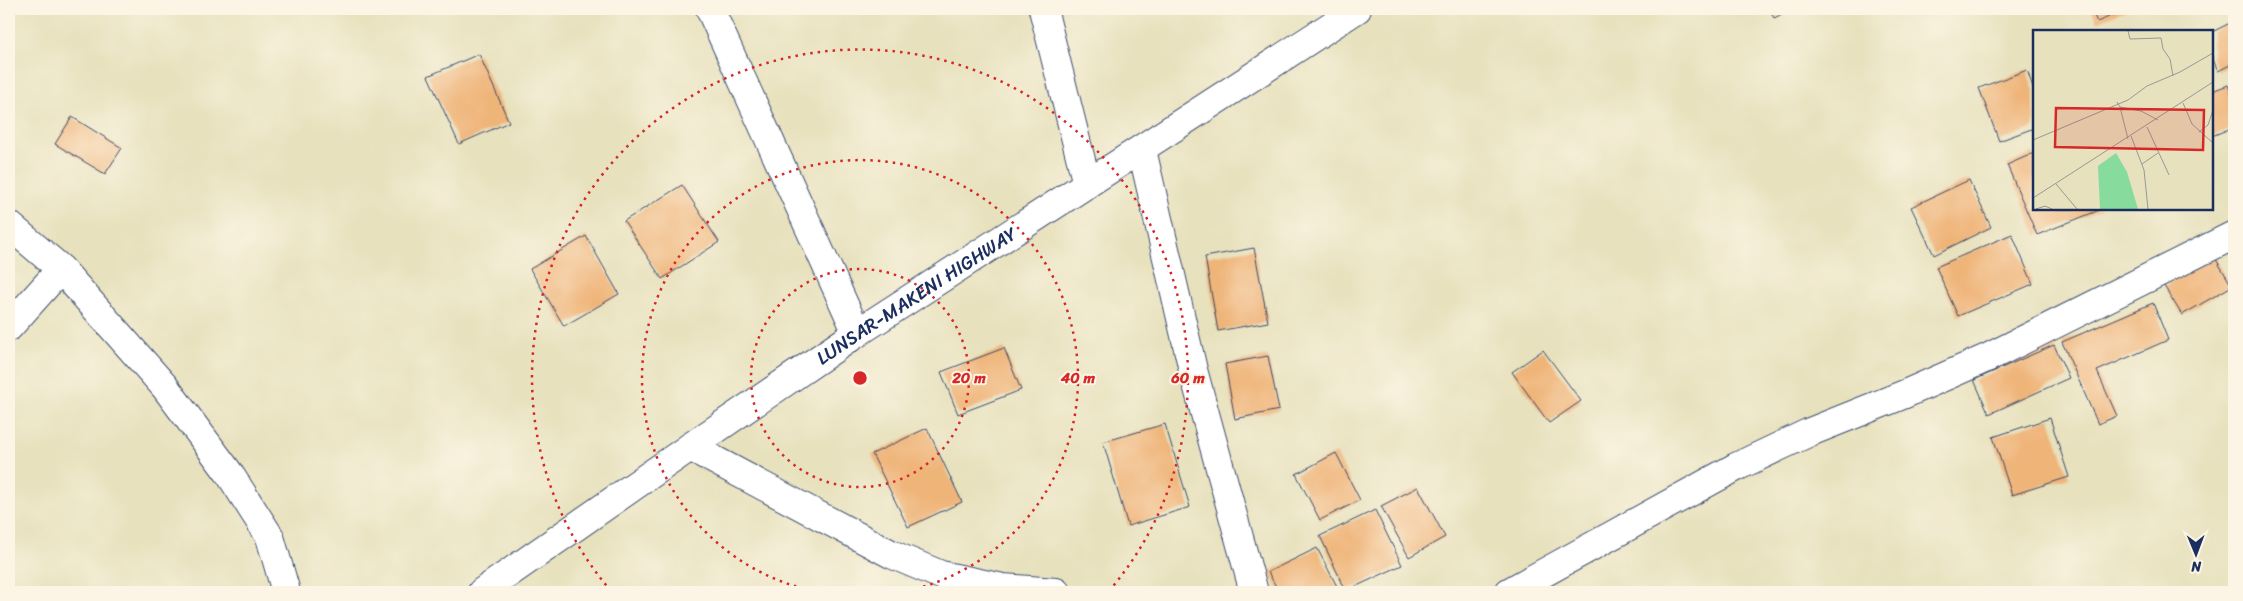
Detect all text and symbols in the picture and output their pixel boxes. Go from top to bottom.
inset map [2033,30,2213,210]
street label: LUNSAR-MAKENI HIGHWAY [809,217,1024,374]
text: 20 m [951,365,986,391]
text: 40 m [1060,365,1096,391]
text: 60 m [1170,365,1205,391]
centre of rings [851,369,869,387]
north arrow [2170,528,2220,578]
text: N [2191,554,2202,579]

